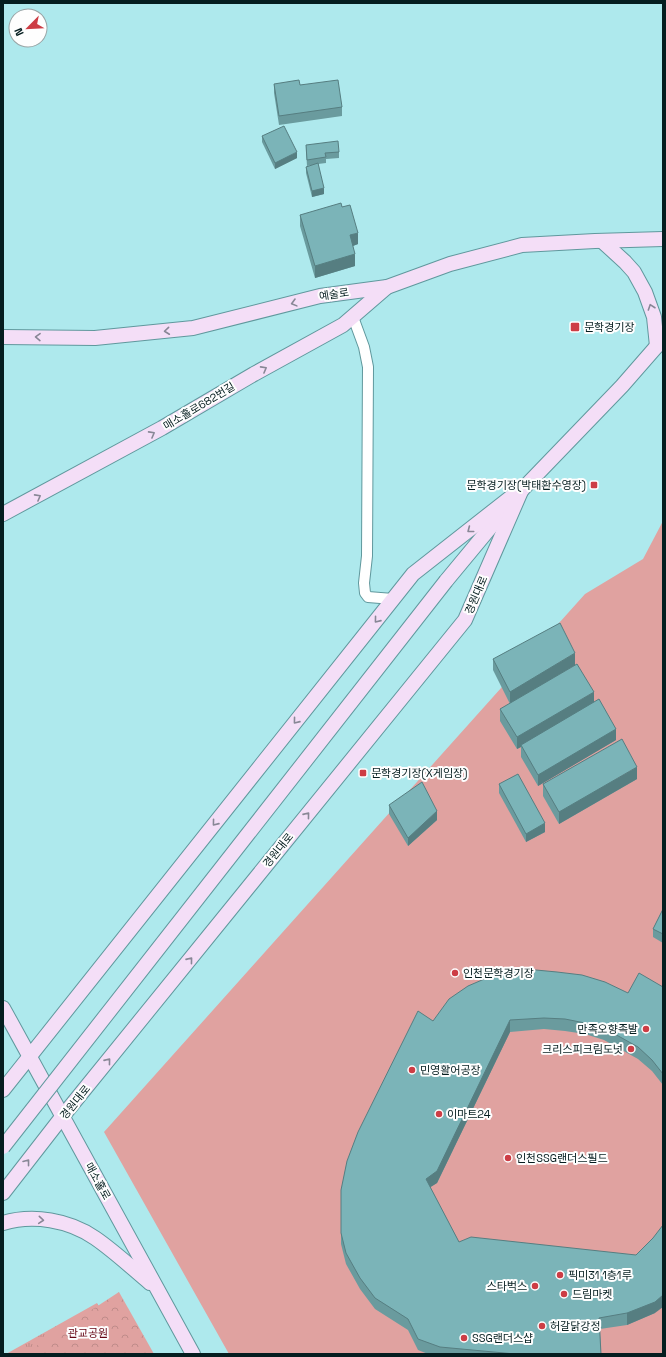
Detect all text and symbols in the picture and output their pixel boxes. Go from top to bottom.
north arrow [8,8,48,48]
text: N [11,26,27,38]
street label: 예술로 [318,285,350,303]
one-way arrow [291,298,298,307]
one-way arrow [647,304,656,311]
place label: 문학경기장 [584,320,635,334]
marker: 문학경기장 [569,321,581,333]
one-way arrow [164,326,170,335]
one-way arrow [35,333,41,342]
one-way arrow [260,366,267,373]
street label: 매소홀로682번길 [161,379,237,433]
one-way arrow [147,431,155,439]
place label: 문학경기장(박태환수영장) [466,478,586,492]
marker: 문학경기장(박태환수영장) [589,480,599,490]
one-way arrow [33,494,41,501]
one-way arrow [467,525,474,532]
street label: 경원대로 [462,574,490,616]
one-way arrow [374,615,381,622]
one-way arrow [293,717,300,724]
place label: 문학경기장(X게임장) [371,766,467,780]
marker: 문학경기장(X게임장) [358,768,368,778]
one-way arrow [302,813,309,820]
one-way arrow [212,818,219,826]
street label: 경원대로 [260,830,296,870]
one-way arrow [185,957,192,964]
place label: 인천문학경기장 [463,966,534,980]
marker: 인천문학경기장 [450,968,460,978]
place label: 만족오향족발 [577,1022,638,1036]
marker: 만족오향족발 [641,1024,651,1034]
place label: 크리스피크림도넛 [542,1042,623,1056]
marker: 크리스피크림도넛 [626,1044,636,1054]
one-way arrow [103,1058,110,1065]
place label: 민영활어공장 [420,1063,481,1077]
marker: 민영활어공장 [407,1065,417,1075]
street label: 경원대로 [57,1082,93,1122]
place label: 이마트24 [447,1107,491,1121]
marker: 이마트24 [434,1109,444,1119]
place label: 인천SSG랜더스필드 [516,1151,608,1165]
marker: 인천SSG랜더스필드 [503,1153,513,1163]
one-way arrow [22,1160,29,1167]
street label: 매소홀로 [82,1160,114,1202]
one-way arrow [38,1215,45,1224]
place label: 픽미31 1층1루 [568,1268,632,1282]
marker: 픽미31 1층1루 [555,1270,565,1280]
place label: 스타벅스 [487,1279,527,1293]
marker: 스타벅스 [530,1281,540,1291]
place label: 드림마켓 [572,1287,612,1301]
marker: 드림마켓 [559,1289,569,1299]
place label: 허갈닭강정 [550,1319,601,1333]
marker: 허갈닭강정 [537,1321,547,1331]
park label: 관교공원 [68,1326,108,1340]
place label: SSG랜더스샵 [472,1331,533,1345]
marker: SSG랜더스샵 [459,1333,469,1343]

